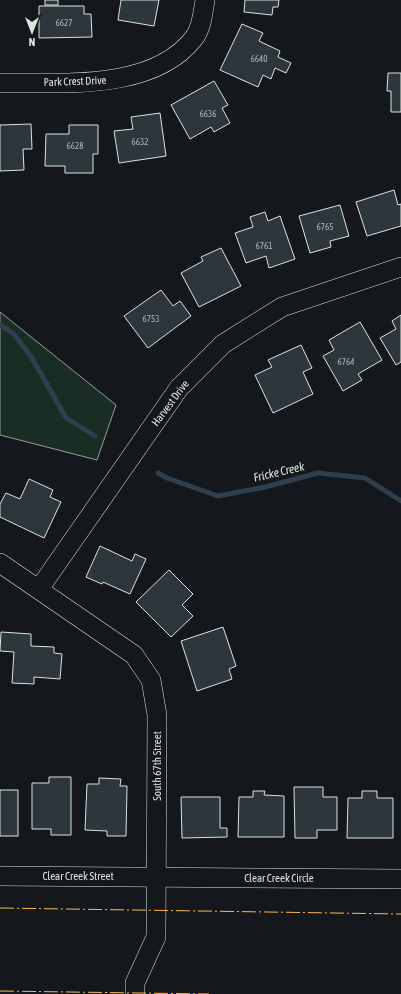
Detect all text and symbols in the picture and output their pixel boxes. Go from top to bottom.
north arrow [12,12,52,52]
house number: 6627 [56,18,72,28]
text: N [29,36,35,48]
house number: 6640 [251,54,267,64]
street label: Park Crest Drive [43,74,107,88]
house number: 6636 [200,109,216,119]
house number: 6632 [132,137,148,147]
house number: 6628 [67,141,83,151]
house number: 6765 [317,222,333,232]
house number: 6761 [256,241,272,251]
house number: 6753 [143,314,159,324]
house number: 6764 [338,357,354,367]
street label: Harvest Drive [149,378,191,428]
water label: Fricke Creek [252,459,307,485]
street label: South 67th Street [151,731,163,801]
street label: Clear Creek Street [42,870,114,882]
street label: Clear Creek Circle [244,872,314,884]

